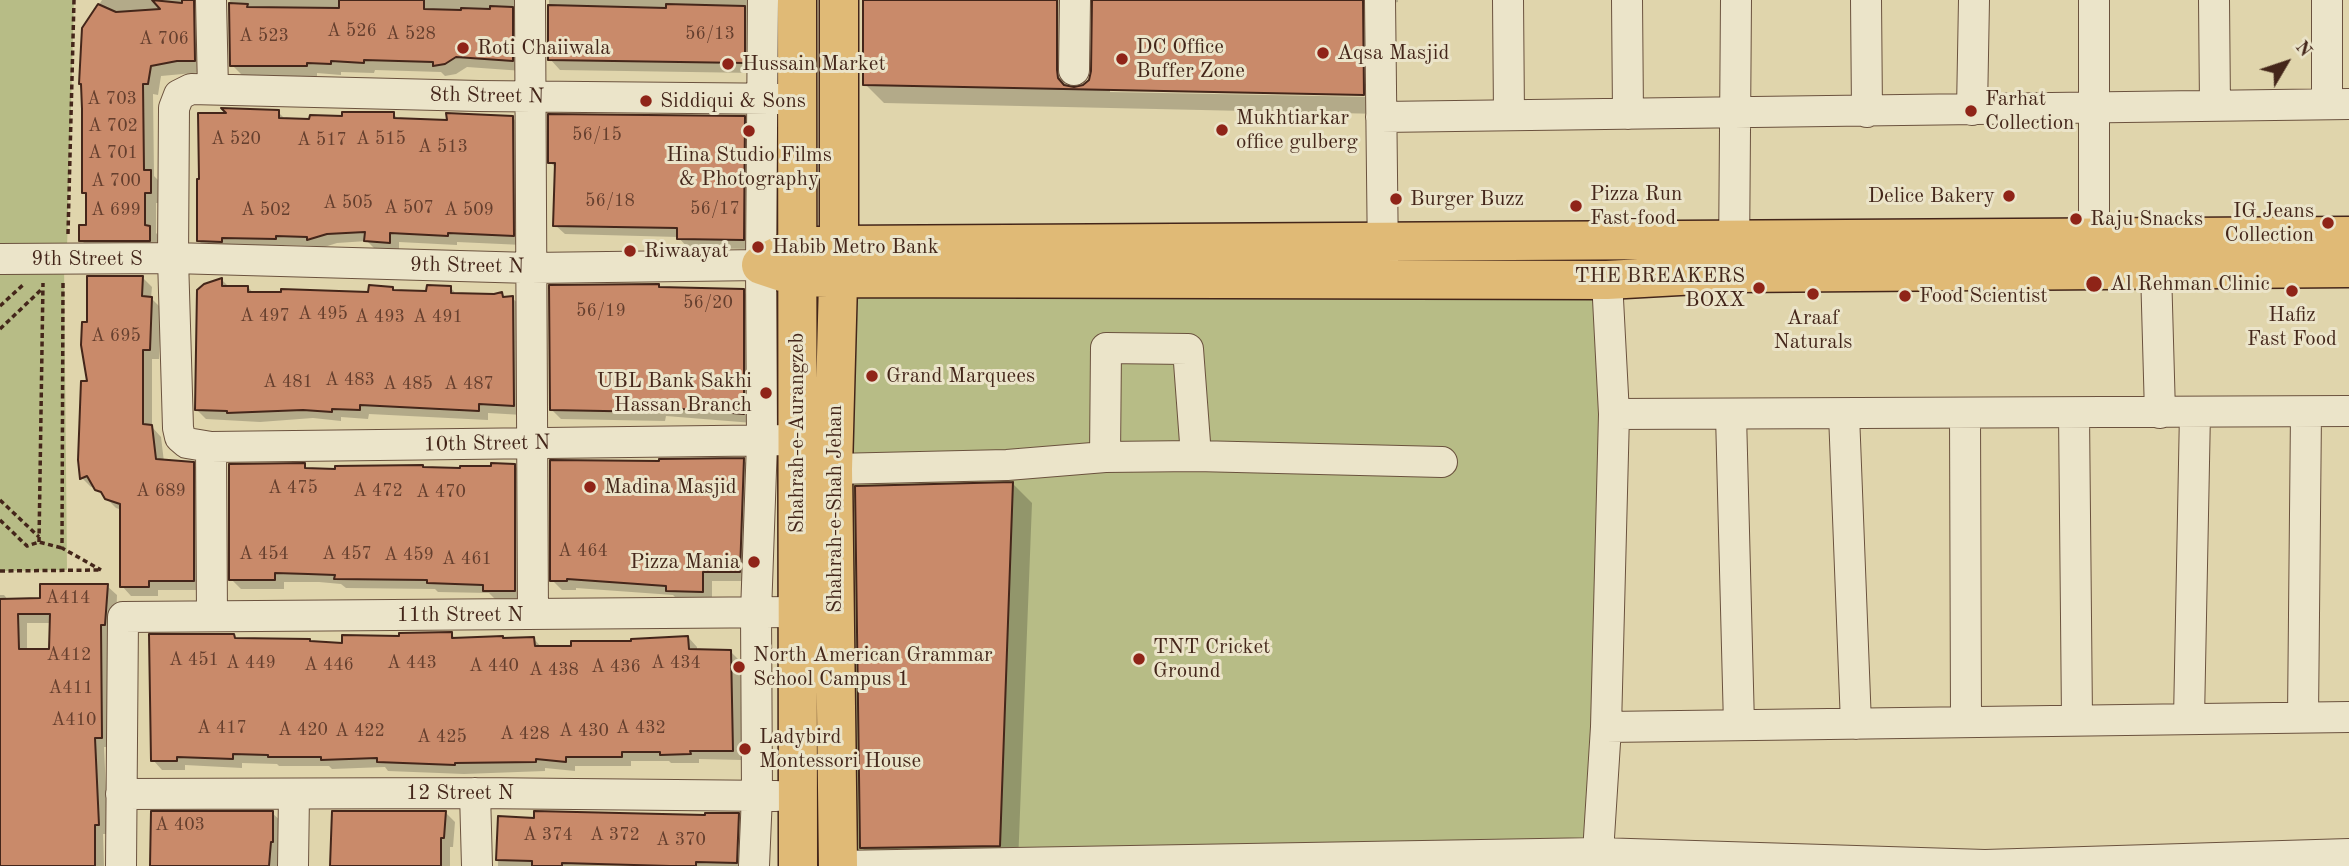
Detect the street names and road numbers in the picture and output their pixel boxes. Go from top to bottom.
street label: 8th Street N [430,82,544,110]
street label: 9th Street S [31,246,143,272]
street label: 9th Street N [410,252,524,280]
street label: Shahrah-e-Aurangzeb [784,333,810,533]
street label: Shahrah-e-Shah Jehan [822,405,848,613]
street label: 10th Street N [423,430,551,458]
street label: 11th Street N [397,602,523,628]
street label: 12 Street N [406,780,514,806]

